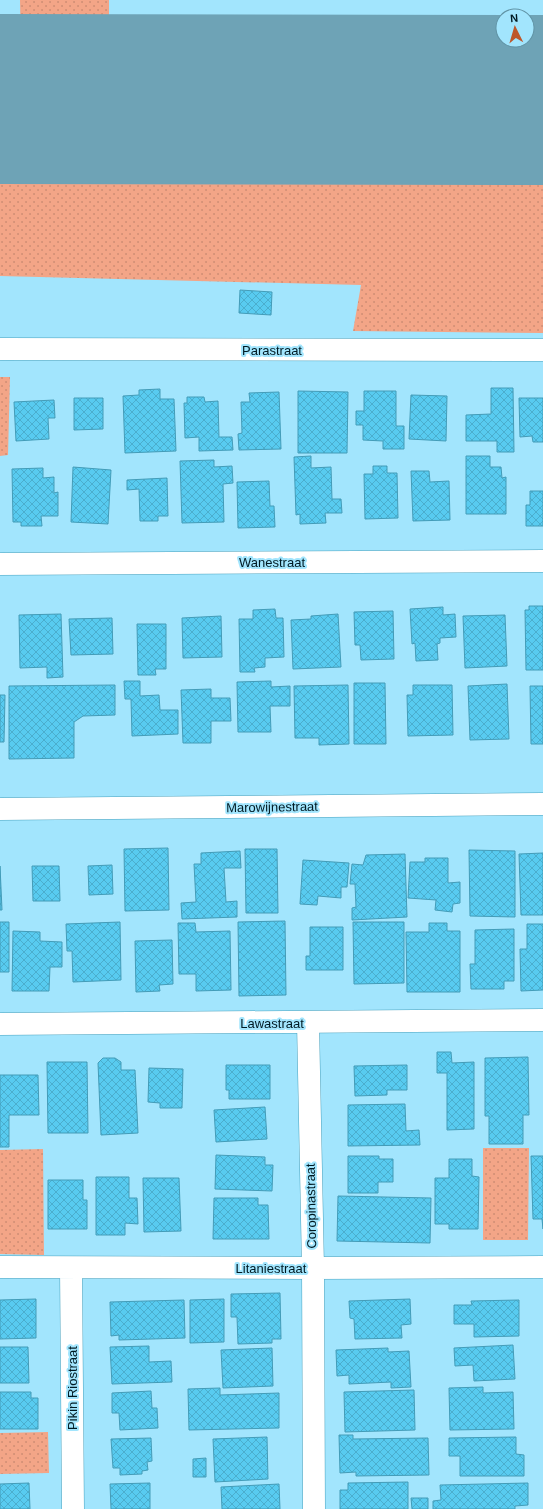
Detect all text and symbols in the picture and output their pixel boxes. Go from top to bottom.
north arrow [495,8,535,48]
text: N [510,12,519,24]
street label: Parastraat [242,343,302,358]
street label: Wanestraat [239,555,305,570]
street label: Marowijnestraat [226,799,318,815]
street label: Lawastraat [240,1016,304,1031]
street label: Coropinastraat [303,1163,319,1249]
street label: Litaniestraat [236,1261,307,1276]
street label: Pikin Riostraat [65,1346,80,1430]

